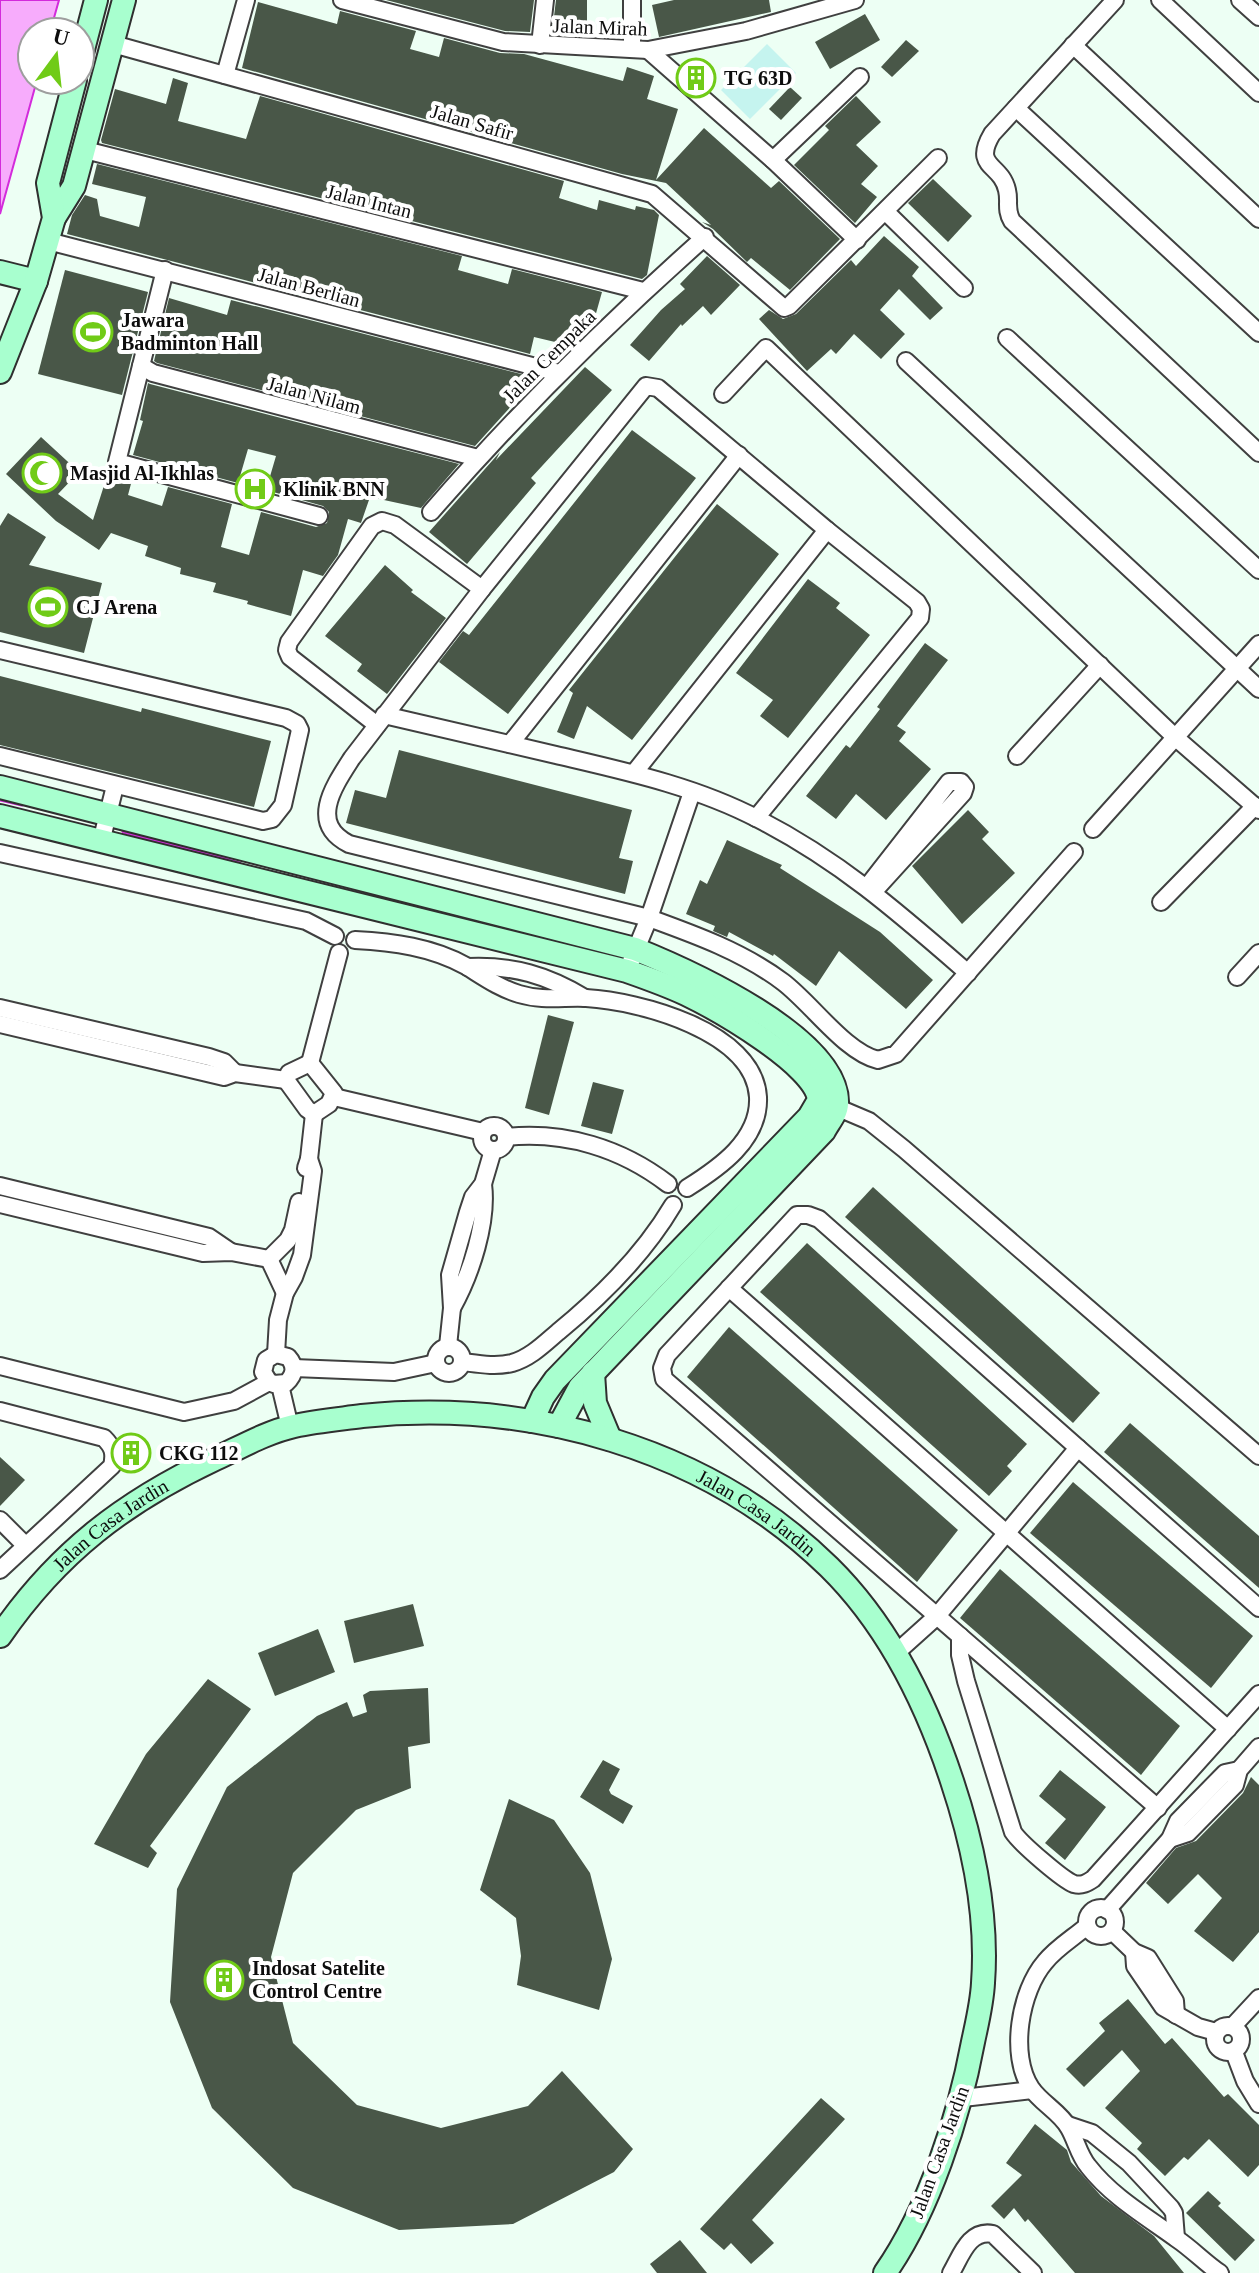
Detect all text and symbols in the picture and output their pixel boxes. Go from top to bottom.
street label: Jalan Mirah [552,14,648,40]
north arrow [16,16,96,96]
text: U [50,23,72,51]
building icon: TG 63D [675,57,717,99]
place label: TG 63D [724,67,792,89]
street label: Jalan Safir [428,100,516,144]
street label: Jalan Intan [324,180,414,222]
street label: Jalan Berlian [255,263,363,311]
street label: Jalan Cempaka [498,305,601,407]
place label: Jawara Badminton Hall [121,309,259,354]
sports icon: Jawara Badminton Hall [72,311,114,353]
street label: Jalan Nilam [265,372,364,418]
mosque icon: Masjid Al-Ikhlas [21,452,63,494]
place label: Masjid Al-Ikhlas [70,462,214,485]
hospital icon: Klinik BNN [234,468,276,510]
place label: Klinik BNN [283,478,385,500]
sports icon: CJ Arena [27,586,69,628]
place label: CJ Arena [76,596,157,618]
building icon: CKG 112 [110,1432,152,1474]
place label: CKG 112 [159,1442,238,1464]
street label: Jalan Casa Jardin [693,1465,820,1560]
street label: Jalan Casa Jardin [48,1475,172,1575]
place label: Indosat Satelite Control Centre [252,1957,385,2002]
building icon: Indosat Satelite Control Centre [203,1959,245,2001]
street label: Jalan Casa Jardin [905,2083,973,2221]

